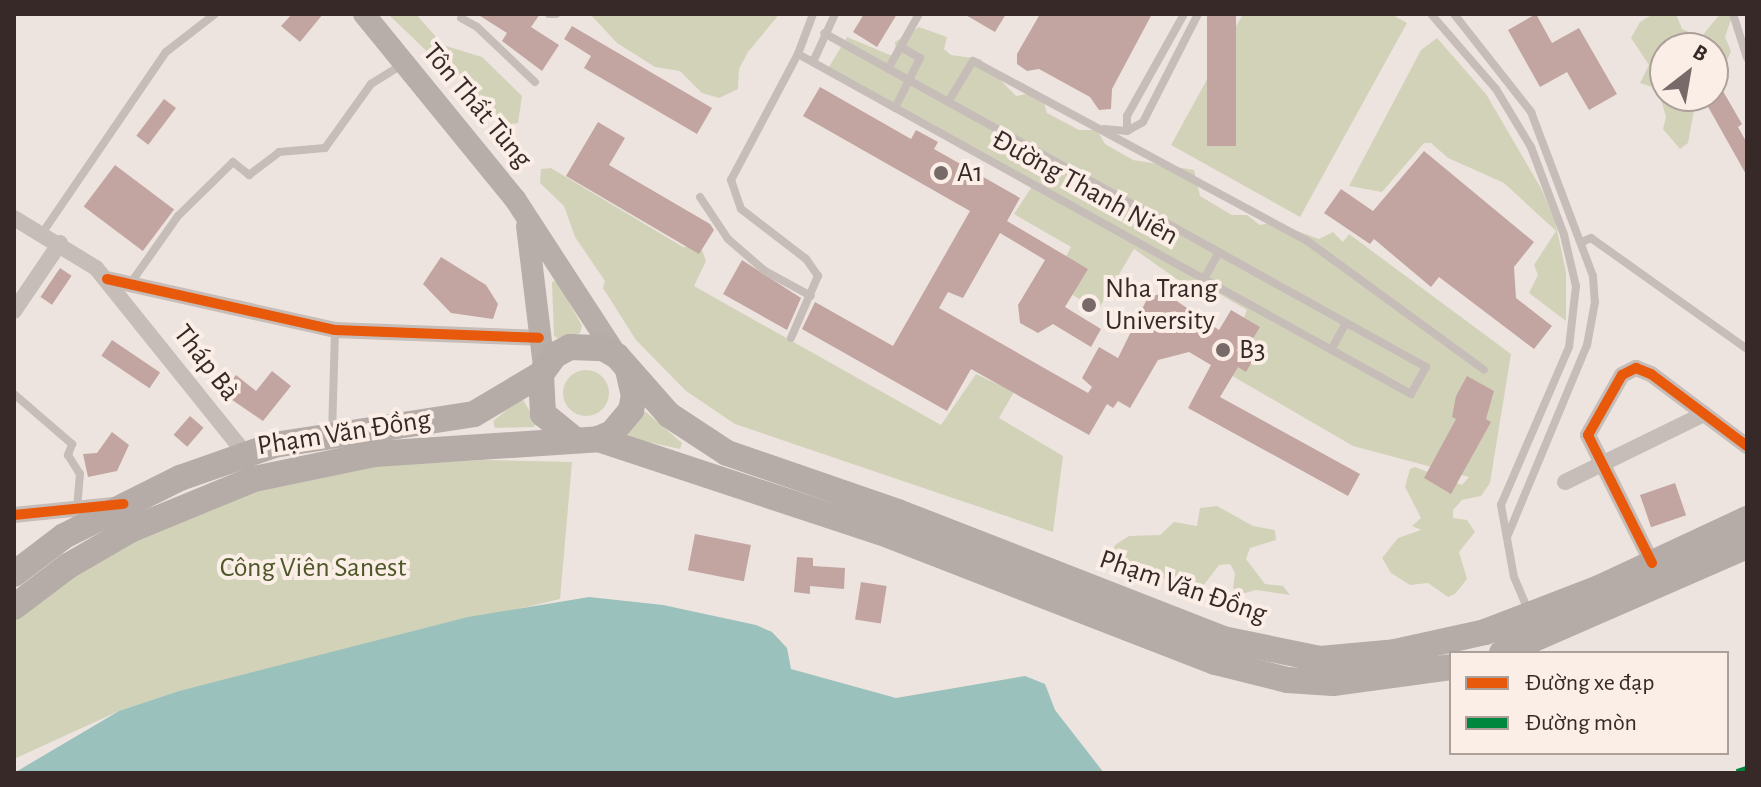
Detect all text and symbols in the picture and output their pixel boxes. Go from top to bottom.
north arrow [1649,32,1729,112]
street label: Tôn Thất Tùng [415,37,539,175]
text: B [1689,40,1711,66]
street label: Đường Thanh Niên [986,123,1184,253]
place label: A1 [957,156,983,190]
marker: A1 [932,164,950,182]
place label: Nha Trang University [1105,272,1218,338]
marker: Nha Trang University [1080,296,1098,314]
street label: Tháp Bà [166,318,246,408]
place label: B3 [1239,333,1266,367]
marker: B3 [1214,341,1232,359]
street label: Phạm Văn Đồng [255,403,433,463]
street label: Phạm Văn Đồng [1095,543,1271,631]
park label: Công Viên Sanest [220,551,406,585]
legend [1449,651,1729,755]
text: Đường xe đạp [1525,671,1655,695]
text: Đường mòn [1525,711,1637,735]

